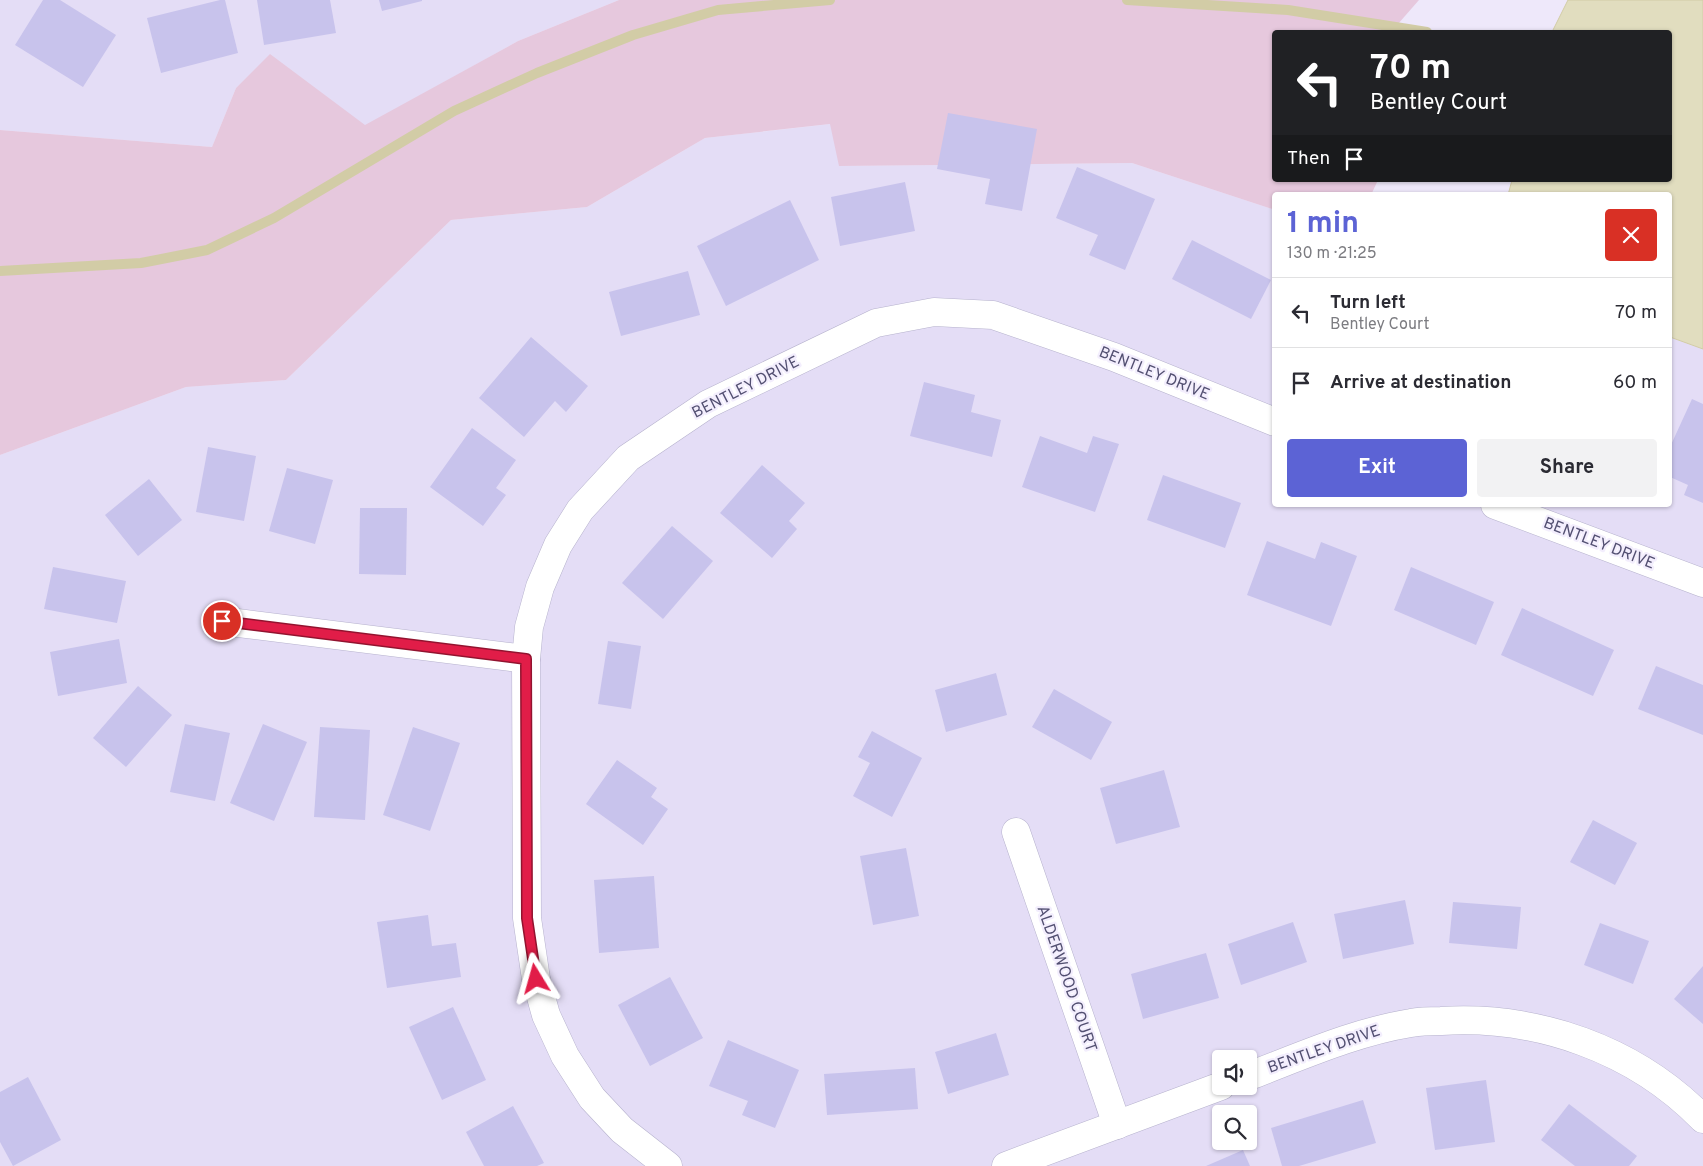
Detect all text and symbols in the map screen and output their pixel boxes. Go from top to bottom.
text: 70 m [1370,47,1451,91]
icon: left [1287,50,1352,115]
text: Bentley Court [1370,90,1507,117]
icon: arrive [1340,145,1368,173]
text: Then [1287,147,1330,171]
text: 1 min [1287,206,1359,243]
button: close [1605,209,1657,261]
text: 130 m · 21:25 [1287,244,1377,264]
text: Turn left [1330,291,1406,315]
icon: left [1287,299,1315,327]
text: 70 m [1615,301,1657,325]
text: Bentley Court [1330,315,1430,335]
street label: BENTLEY DRIVE [1096,343,1212,405]
street label: BENTLEY DRIVE [689,352,803,424]
icon: arrive [1287,369,1315,397]
text: Arrive at destination [1330,371,1511,395]
text: 60 m [1613,371,1657,395]
button: Exit [1287,439,1467,497]
button: Share [1477,439,1657,497]
street label: BENTLEY DRIVE [1540,514,1658,574]
pin [201,600,243,642]
icon: arrive [208,607,236,635]
street label: ALDERWOOD COURT [1031,903,1101,1055]
position arrow [509,952,561,1004]
street label: BENTLEY DRIVE [1265,1021,1383,1079]
map controls [1212,1050,1257,1150]
button: sound [1212,1050,1257,1095]
button: search [1212,1105,1257,1150]

